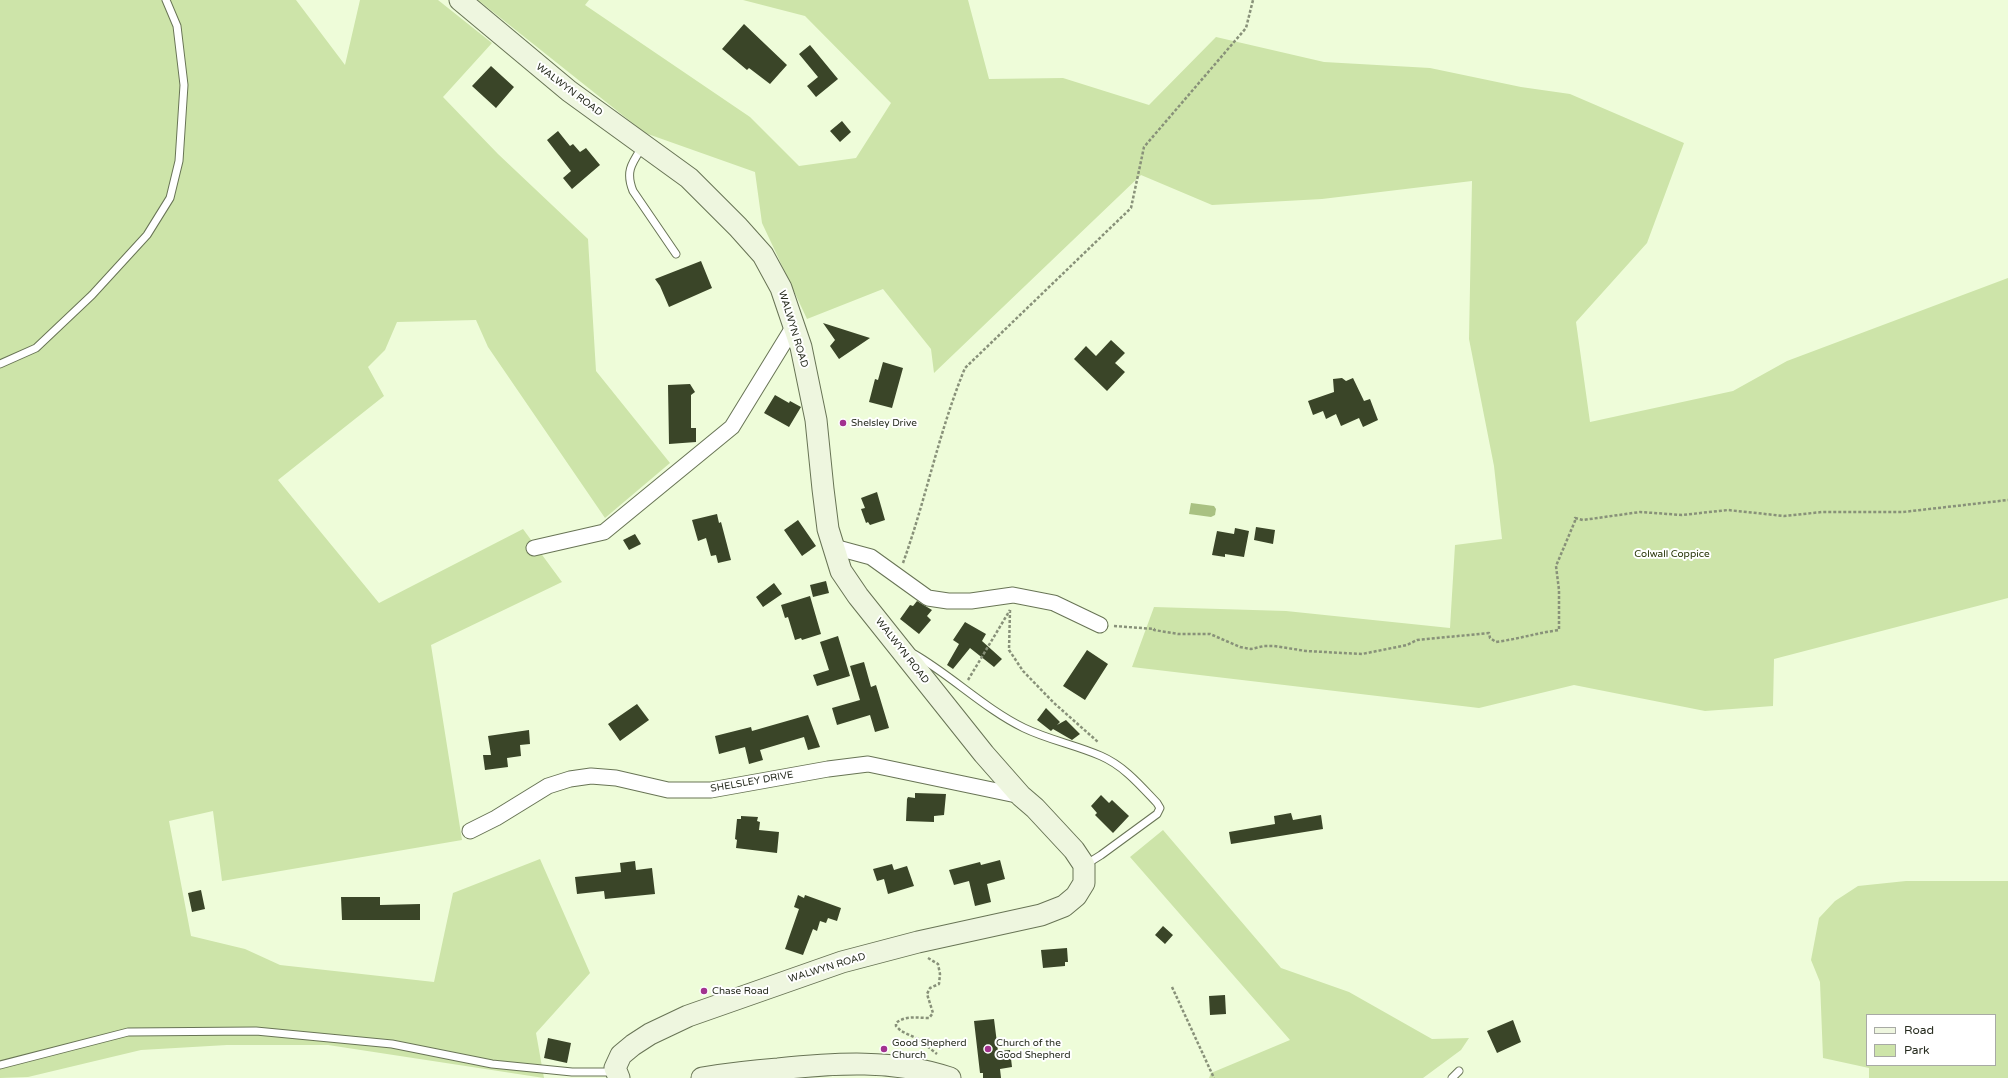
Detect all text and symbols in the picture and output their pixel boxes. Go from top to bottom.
street label: WALWYN ROAD [533,61,605,119]
street label: WALWYN ROAD [776,289,810,369]
place label: Shelsley Drive [851,417,917,429]
marker: Shelsley Drive [838,418,848,428]
park label: Colwall Coppice [1634,548,1710,560]
street label: WALWYN ROAD [873,616,931,686]
street label: SHELSLEY DRIVE [710,769,794,795]
street label: WALWYN ROAD [787,951,867,985]
place label: Chase Road [712,985,769,997]
marker: Chase Road [699,986,709,996]
legend [1866,1014,1996,1066]
text: Road [1904,1023,1934,1037]
place label: Good Shepherd Church [892,1037,967,1060]
place label: Church of the Good Shepherd [996,1037,1071,1060]
text: Park [1904,1043,1930,1057]
marker: Good Shepherd Church [879,1044,889,1054]
marker: Church of the Good Shepherd [983,1044,993,1054]

